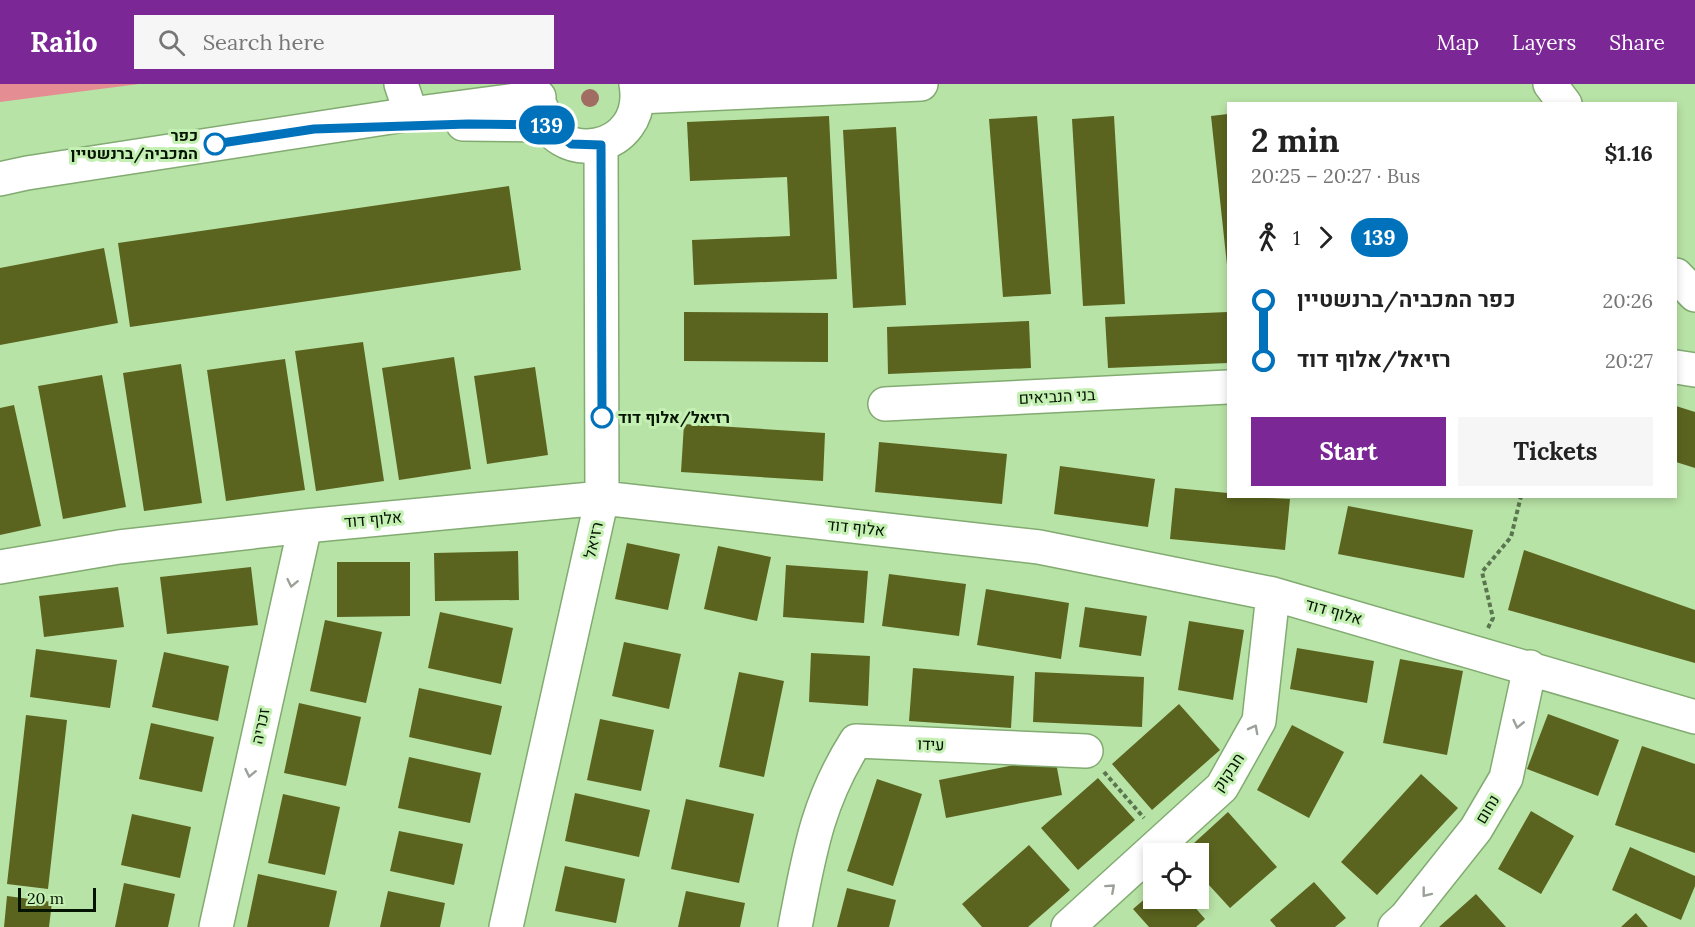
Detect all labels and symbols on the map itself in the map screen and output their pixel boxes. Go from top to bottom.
line badge: 139 [512,106,582,144]
place label: כפר המכביה/ברנשטיין [71,125,198,164]
marker: כפר המכביה/ברנשטיין [204,133,226,155]
street label: בני הנביאים [1018,384,1097,408]
marker: רזיאל/אלוף דוד [591,406,613,428]
place label: רזיאל/אלוף דוד [618,407,730,428]
street label: אלוף דוד [343,506,403,532]
street label: אלוף דוד [826,514,886,540]
street label: רזיאל [579,520,607,560]
one-way arrow [286,577,299,587]
street label: אלוף דוד [1303,593,1365,629]
street label: זכריה [246,706,274,746]
one-way arrow [1512,719,1525,729]
one-way arrow [1247,725,1258,735]
street label: עידו [917,734,945,754]
street label: חבקוק [1208,749,1248,795]
one-way arrow [244,768,257,778]
street label: נחום [1471,791,1503,827]
one-way arrow [1104,884,1115,895]
scale bar [18,885,96,912]
one-way arrow [1422,886,1433,897]

